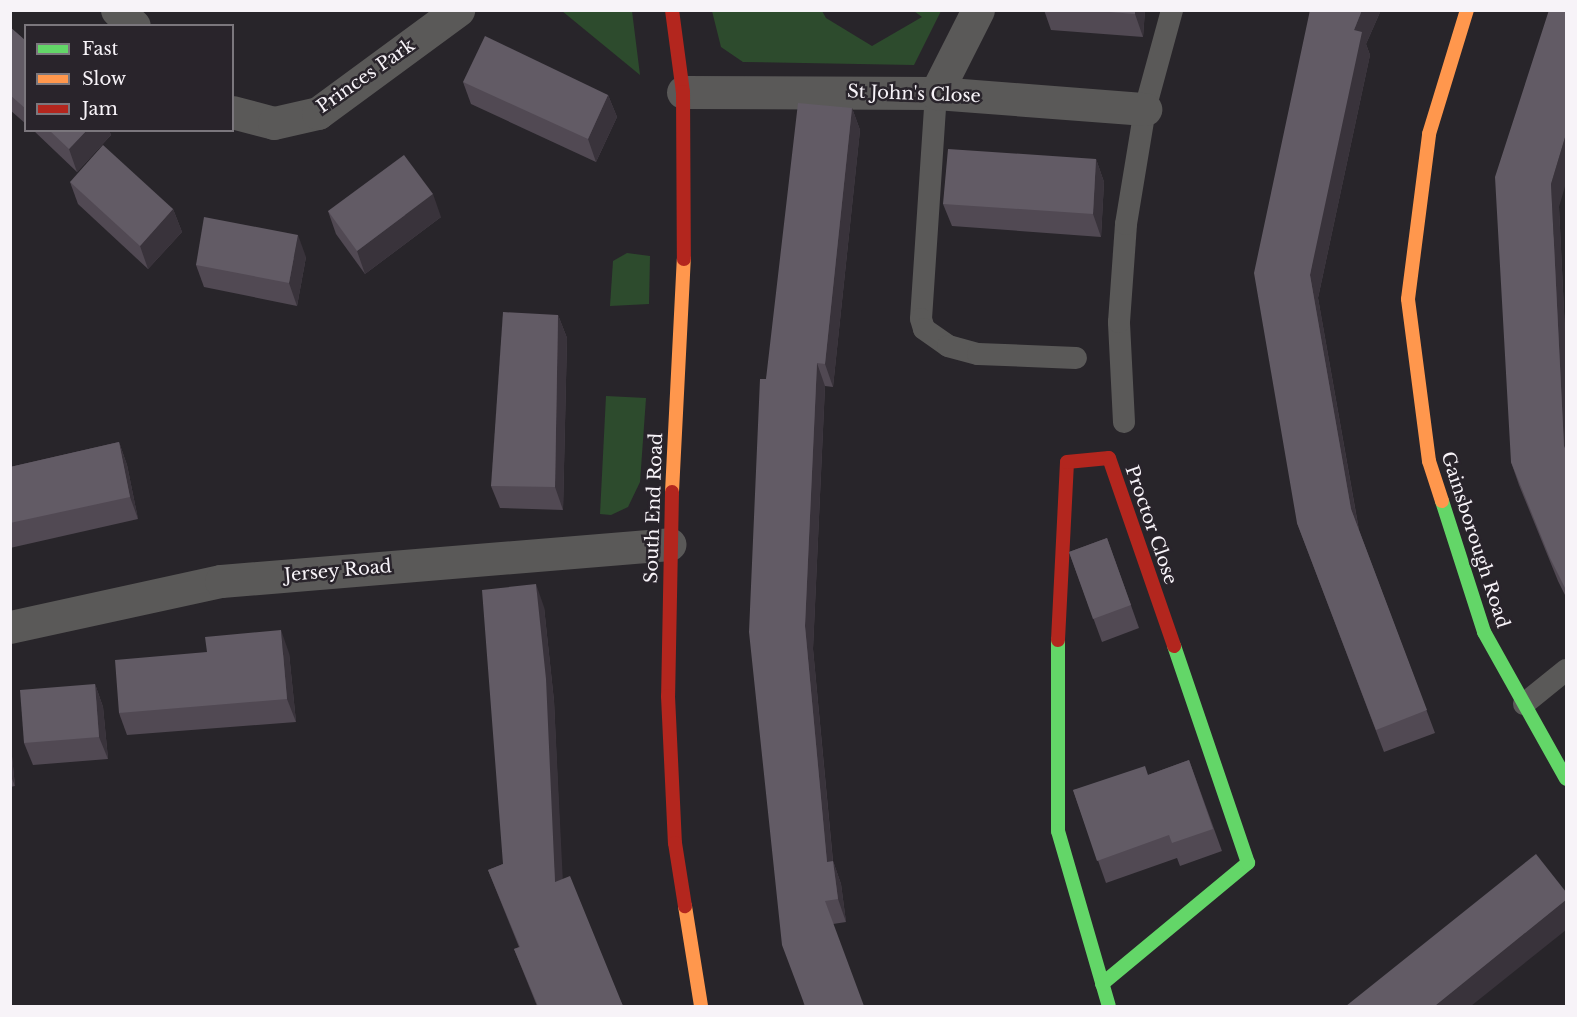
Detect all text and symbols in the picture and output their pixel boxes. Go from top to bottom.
legend [24,24,234,132]
street label: Princes Park [313,34,419,118]
text: Fast [82,38,118,60]
text: Slow [82,68,126,90]
street label: St John's Close [847,81,981,107]
text: Jam [82,98,118,120]
street label: South End Road [641,432,667,584]
street label: Gainsborough Road [1436,449,1514,631]
street label: Proctor Close [1120,462,1182,588]
street label: Jersey Road [283,556,393,586]

